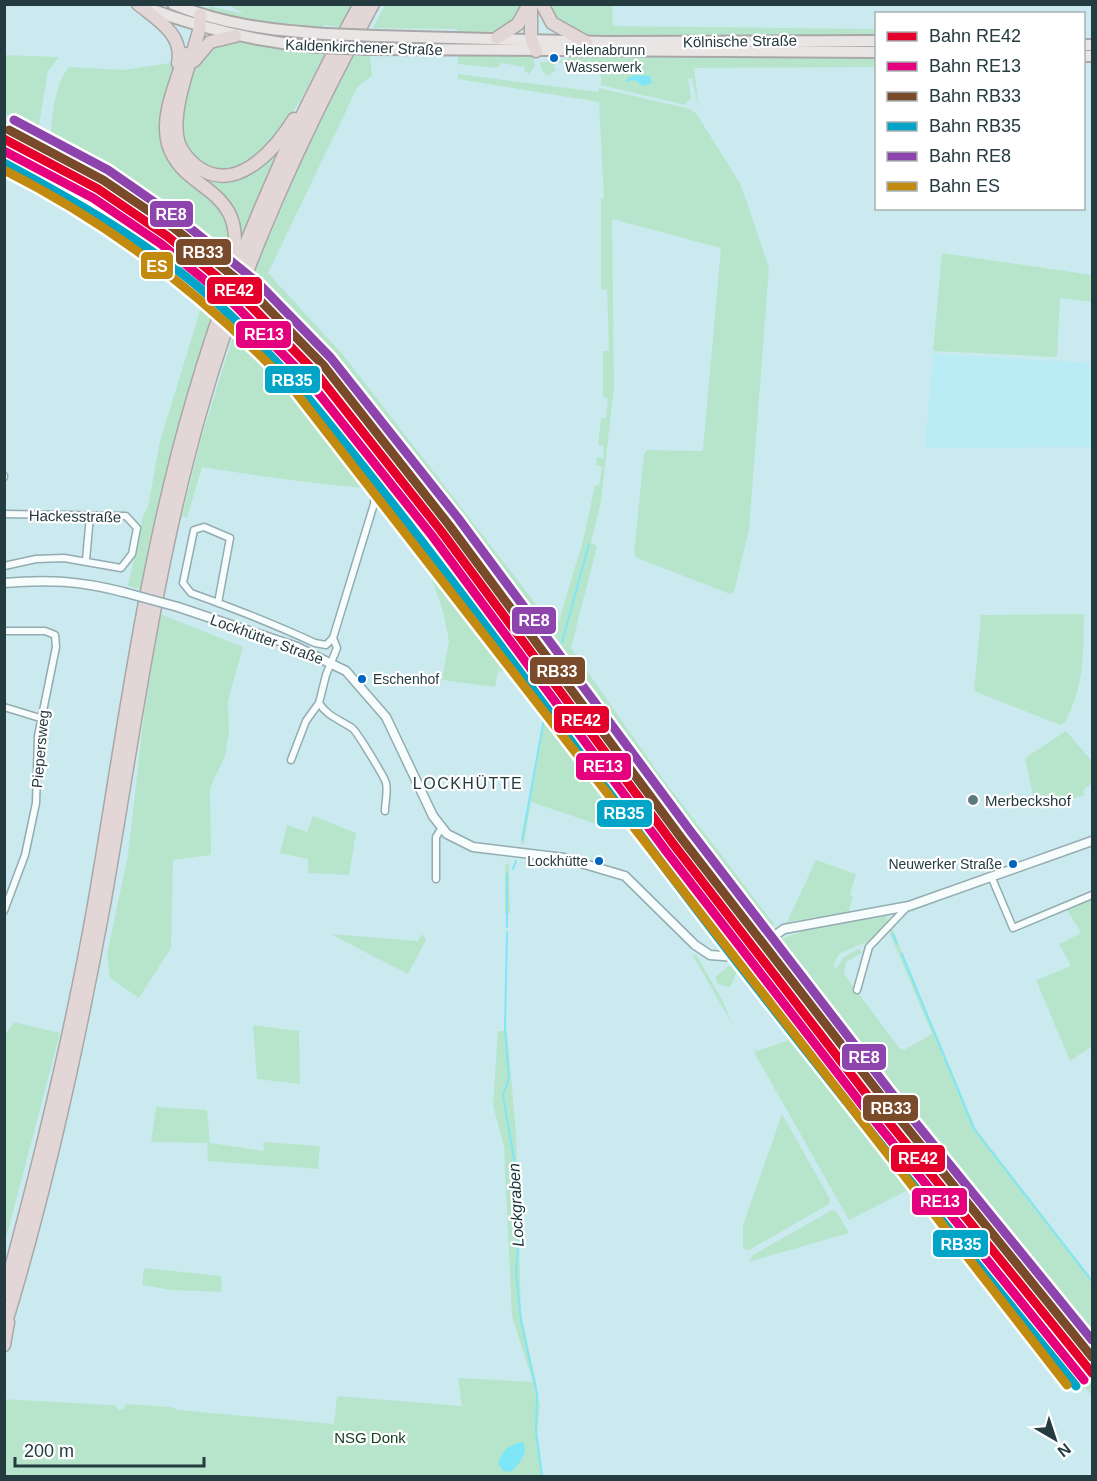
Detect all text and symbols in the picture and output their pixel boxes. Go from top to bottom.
legend [875,12,1085,210]
text: Bahn RE42 [929,26,1021,46]
street label: Kölnische Straße [683,32,797,50]
street label: Kaldenkirchener Straße [285,36,443,58]
place label: Helenabrunn Wasserwerk [565,42,645,75]
marker: Helenabrunn Wasserwerk [548,52,560,64]
text: Bahn RE13 [929,56,1021,76]
text: Bahn RB33 [929,86,1021,106]
text: Bahn RB35 [929,116,1021,136]
text: Bahn RE8 [929,146,1011,166]
text: Bahn ES [929,176,1000,196]
line badge: RE8 [149,200,194,228]
text: RE8 [155,206,187,223]
line badge: RB33 [175,238,232,266]
text: RB33 [183,244,224,261]
line badge: ES [140,251,174,280]
text: ES [146,258,168,275]
line badge: RE42 [206,276,263,305]
text: RE42 [214,282,254,299]
line badge: RE13 [235,320,292,349]
text: RE13 [244,326,284,343]
line badge: RB35 [264,365,321,394]
text: RB35 [272,372,313,389]
street label: Hackesstraße [29,507,121,525]
line badge: RE8 [511,606,557,635]
street label: Lockhütter Straße [208,611,326,667]
text: RE8 [518,612,550,629]
line badge: RB33 [529,656,586,685]
text: RB33 [537,663,578,680]
place label: Eschenhof [373,671,439,687]
marker: Eschenhof [356,673,368,685]
line badge: RE42 [553,705,610,734]
street label: Piepersweg [28,709,52,789]
text: RE42 [561,712,601,729]
line badge: RE13 [575,752,632,781]
text: RE13 [583,758,623,775]
district label: LOCKHÜTTE [413,775,523,792]
place label: Merbeckshof [985,792,1072,809]
marker: Merbeckshof [966,793,980,807]
line badge: RB35 [596,799,653,828]
text: RB35 [604,805,645,822]
place label: Lockhütte [527,853,588,869]
marker: Lockhütte [593,855,605,867]
place label: Neuwerker Straße [888,856,1002,872]
marker: Neuwerker Straße [1007,858,1019,870]
line badge: RE8 [841,1043,887,1071]
text: RE8 [848,1049,880,1066]
line badge: RB33 [862,1094,919,1122]
text: RB33 [871,1100,912,1117]
line badge: RE42 [890,1144,946,1173]
text: RE42 [898,1150,938,1167]
water label: Lockgraben [505,1163,527,1247]
line badge: RE13 [911,1187,968,1216]
text: RE13 [920,1193,960,1210]
line badge: RB35 [932,1229,989,1258]
text: RB35 [941,1236,982,1253]
north arrow [1025,1409,1085,1469]
park label: NSG Donk [334,1429,406,1446]
scale bar [15,1430,204,1468]
text: N [1054,1440,1074,1461]
text: 200 m [24,1441,74,1461]

